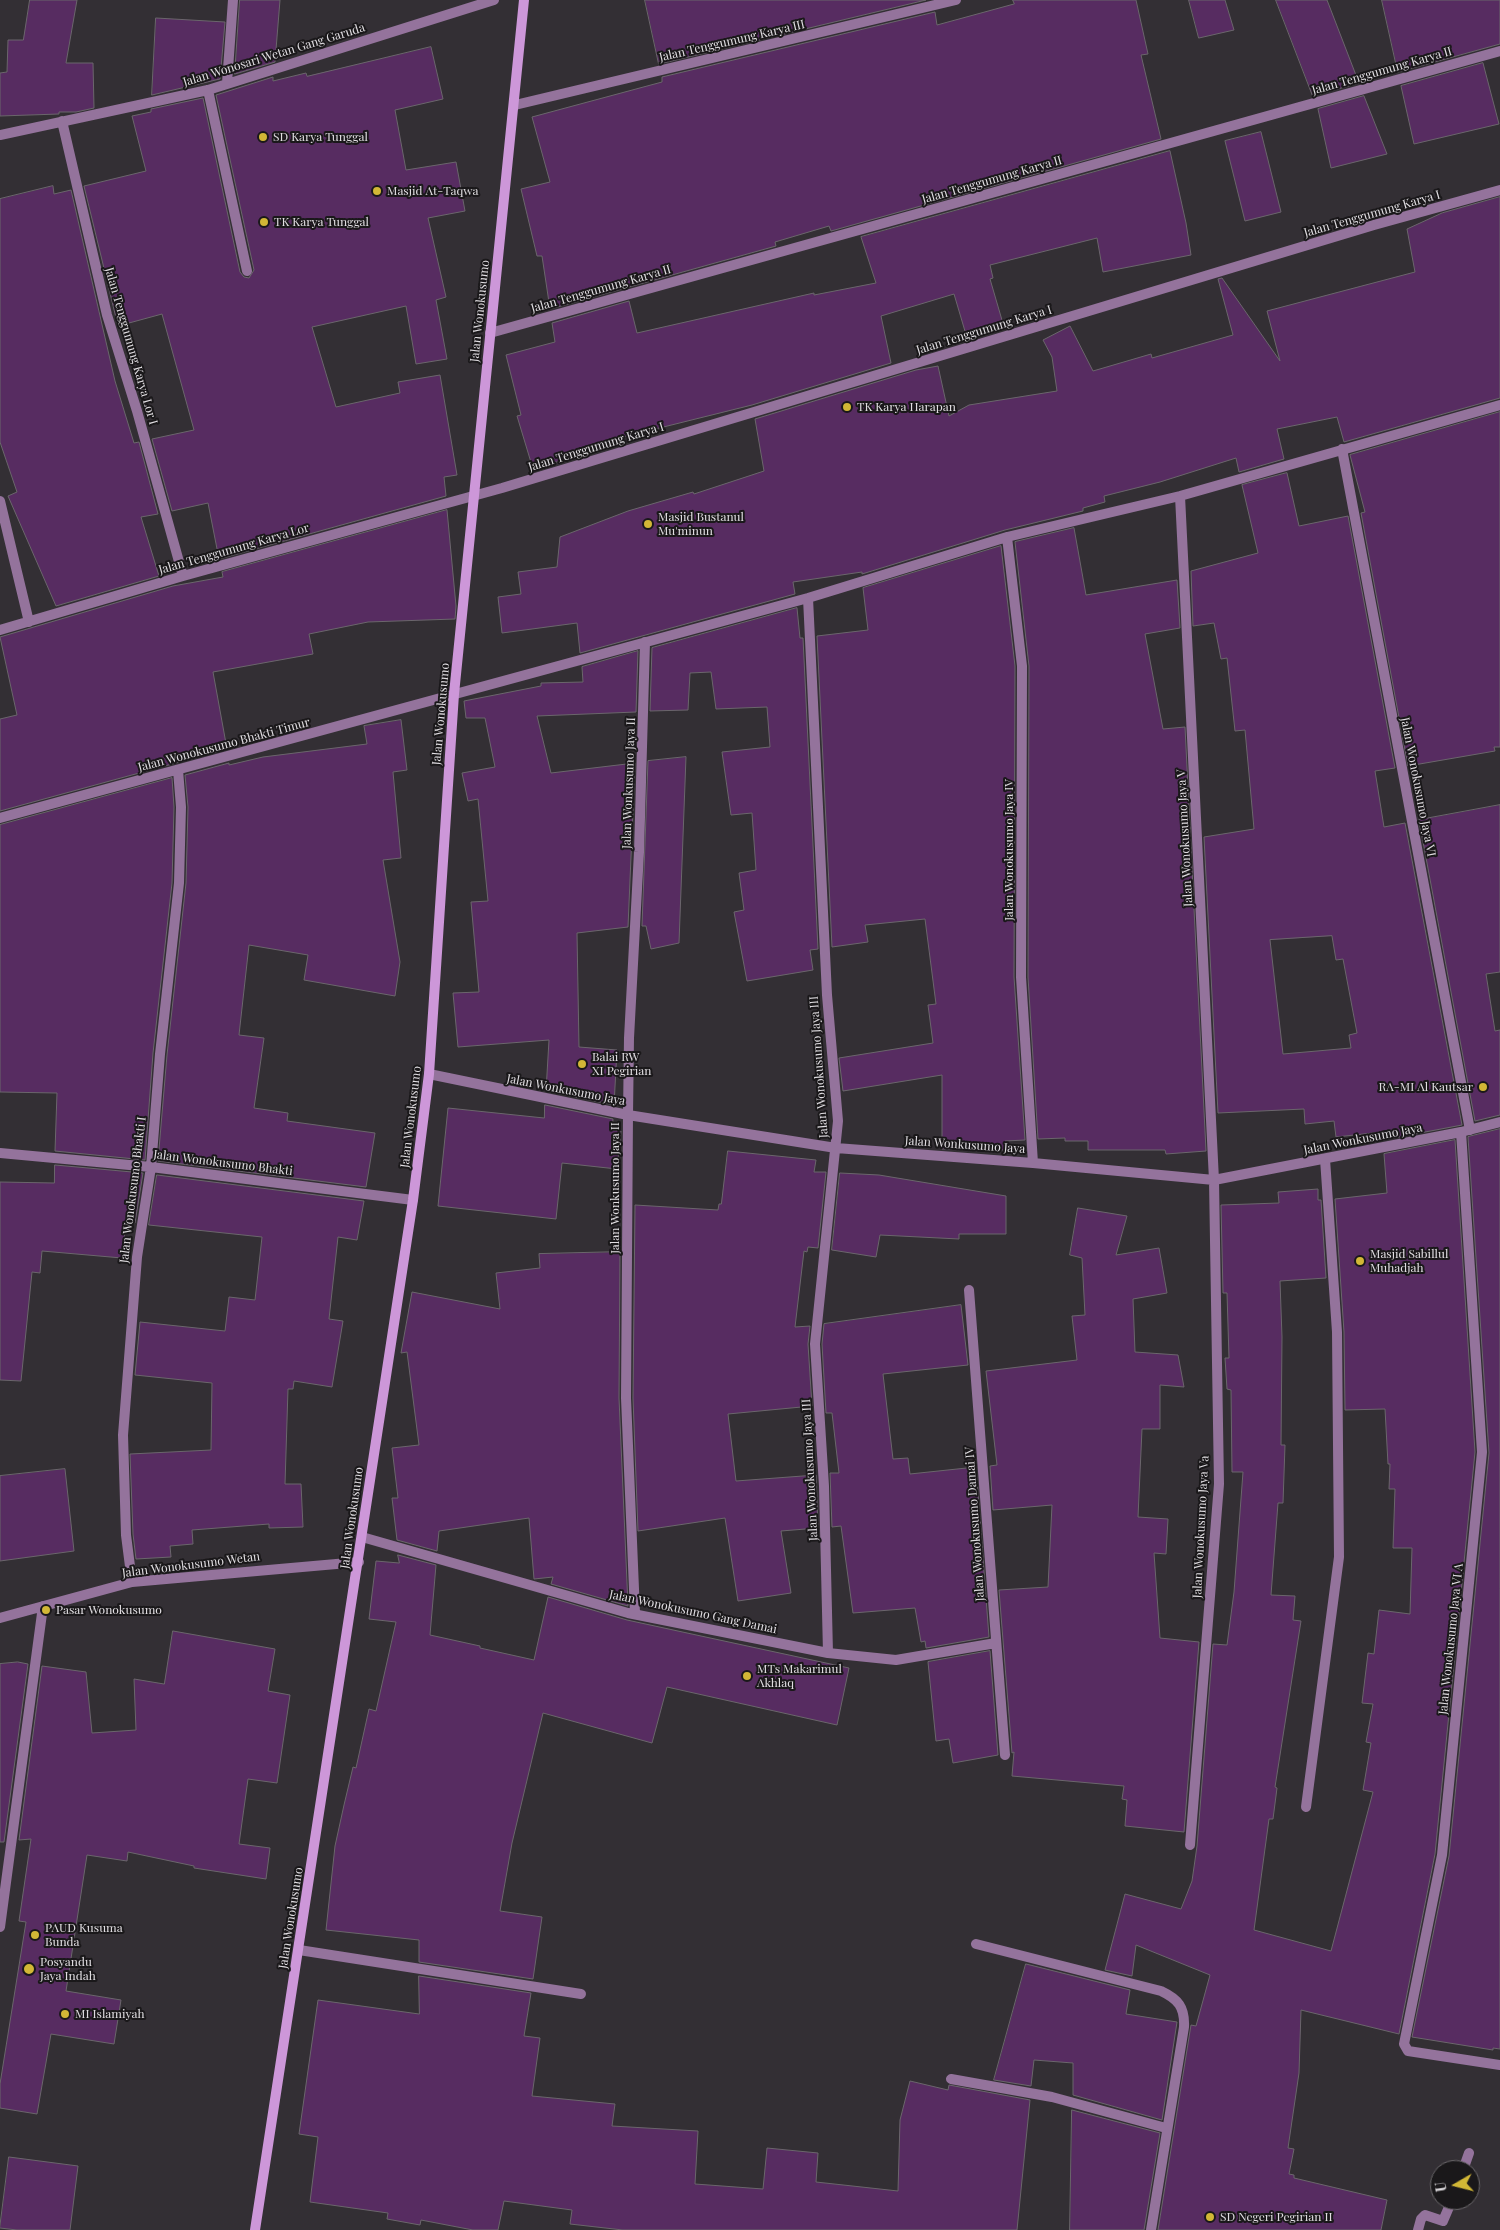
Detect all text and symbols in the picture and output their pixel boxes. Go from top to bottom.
street label: Jalan Tenggumung Karya III [658,17,806,65]
street label: Jalan Wonosari Wetan Gang Garuda [181,20,367,90]
street label: Jalan Tenggumung Karya II [1310,44,1454,98]
place label: SD Karya Tunggal [273,130,368,144]
marker: SD Karya Tunggal [257,131,269,143]
street label: Jalan Tenggumung Karya II [920,153,1064,207]
place label: Masjid At-Taqwa [387,184,478,198]
marker: Masjid At-Taqwa [371,185,383,197]
street label: Jalan Tenggumung Karya I [1302,188,1442,240]
place label: TK Karya Tunggal [274,215,369,229]
marker: TK Karya Tunggal [258,216,270,228]
street label: Jalan Wonokusumo [467,259,493,363]
street label: Jalan Tenggumung Karya II [529,262,673,316]
street label: Jalan Tenggumung Karya Lor I [102,266,160,426]
street label: Jalan Tenggumung Karya I [914,302,1054,358]
place label: TK Karya Harapan [857,400,956,414]
marker: TK Karya Harapan [841,401,853,413]
street label: Jalan Tenggumung Karya I [526,419,666,475]
place label: Masjid Bustanul Mu'minun [658,510,744,538]
marker: Masjid Bustanul Mu'minun [642,518,654,530]
street label: Jalan Tenggumung Karya Lor [157,521,311,577]
street label: Jalan Wonokusumo [429,662,453,766]
street label: Jalan Wonokusumo Bhakti Timur [137,715,311,775]
street label: Jalan Wonokusumo Jaya VI [1397,716,1439,858]
street label: Jalan Wonkusumo Jaya II [620,717,638,849]
street label: Jalan Wonokusumo Jaya V [1174,769,1196,907]
street label: Jalan Wonokusumo Jaya IV [1002,779,1016,921]
street label: Jalan Wonokusumo Jaya III [807,996,831,1138]
place label: Balai RW XI Pegirian [592,1050,651,1078]
marker: Balai RW XI Pegirian [576,1058,588,1070]
street label: Jalan Wonokusumo [398,1065,424,1169]
street label: Jalan Wonkusumo Jaya [505,1071,627,1109]
place label: RA-MI Al Kautsar [1378,1080,1473,1094]
marker: RA-MI Al Kautsar [1477,1081,1489,1093]
street label: Jalan Wonokusumo Bhakti I [117,1116,149,1264]
street label: Jalan Wonkusumo Jaya [1302,1120,1424,1158]
street label: Jalan Wonkusumo Jaya II [608,1122,622,1254]
street label: Jalan Wonkusumo Jaya [904,1134,1026,1156]
street label: Jalan Wonokusumo Bhakti [152,1147,294,1179]
place label: Masjid Sabillul Muhadjah [1370,1247,1448,1275]
marker: Masjid Sabillul Muhadjah [1354,1255,1366,1267]
street label: Jalan Wonokusumo Jaya III [799,1399,821,1541]
street label: Jalan Wonokusumo Damai IV [962,1446,988,1602]
street label: Jalan Wonokusumo Jaya Va [1190,1455,1212,1599]
street label: Jalan Wonokusumo [338,1466,366,1570]
street label: Jalan Wonokusumo Wetan [121,1549,261,1581]
street label: Jalan Wonokusumo Jaya VI A [1436,1563,1466,1715]
street label: Jalan Wonokusumo Gang Damai [608,1587,778,1637]
place label: Pasar Wonokusumo [56,1603,162,1617]
marker: Pasar Wonokusumo [40,1604,52,1616]
place label: MTs Makarimul Akhlaq [757,1662,842,1690]
marker: MTs Makarimul Akhlaq [741,1670,753,1682]
street label: Jalan Wonokusumo [276,1866,306,1970]
place label: PAUD Kusuma Bunda [45,1921,123,1949]
marker: PAUD Kusuma Bunda [29,1929,41,1941]
place label: Posyandu Jaya Indah [40,1955,96,1983]
marker: Posyandu Jaya Indah [22,1962,36,1976]
place label: MI Islamiyah [75,2007,144,2021]
marker: MI Islamiyah [59,2008,71,2020]
north arrow [1430,2160,1480,2210]
text: U [1431,2181,1451,2193]
place label: SD Negeri Pegirian II [1220,2210,1333,2224]
marker: SD Negeri Pegirian II [1204,2211,1216,2223]

